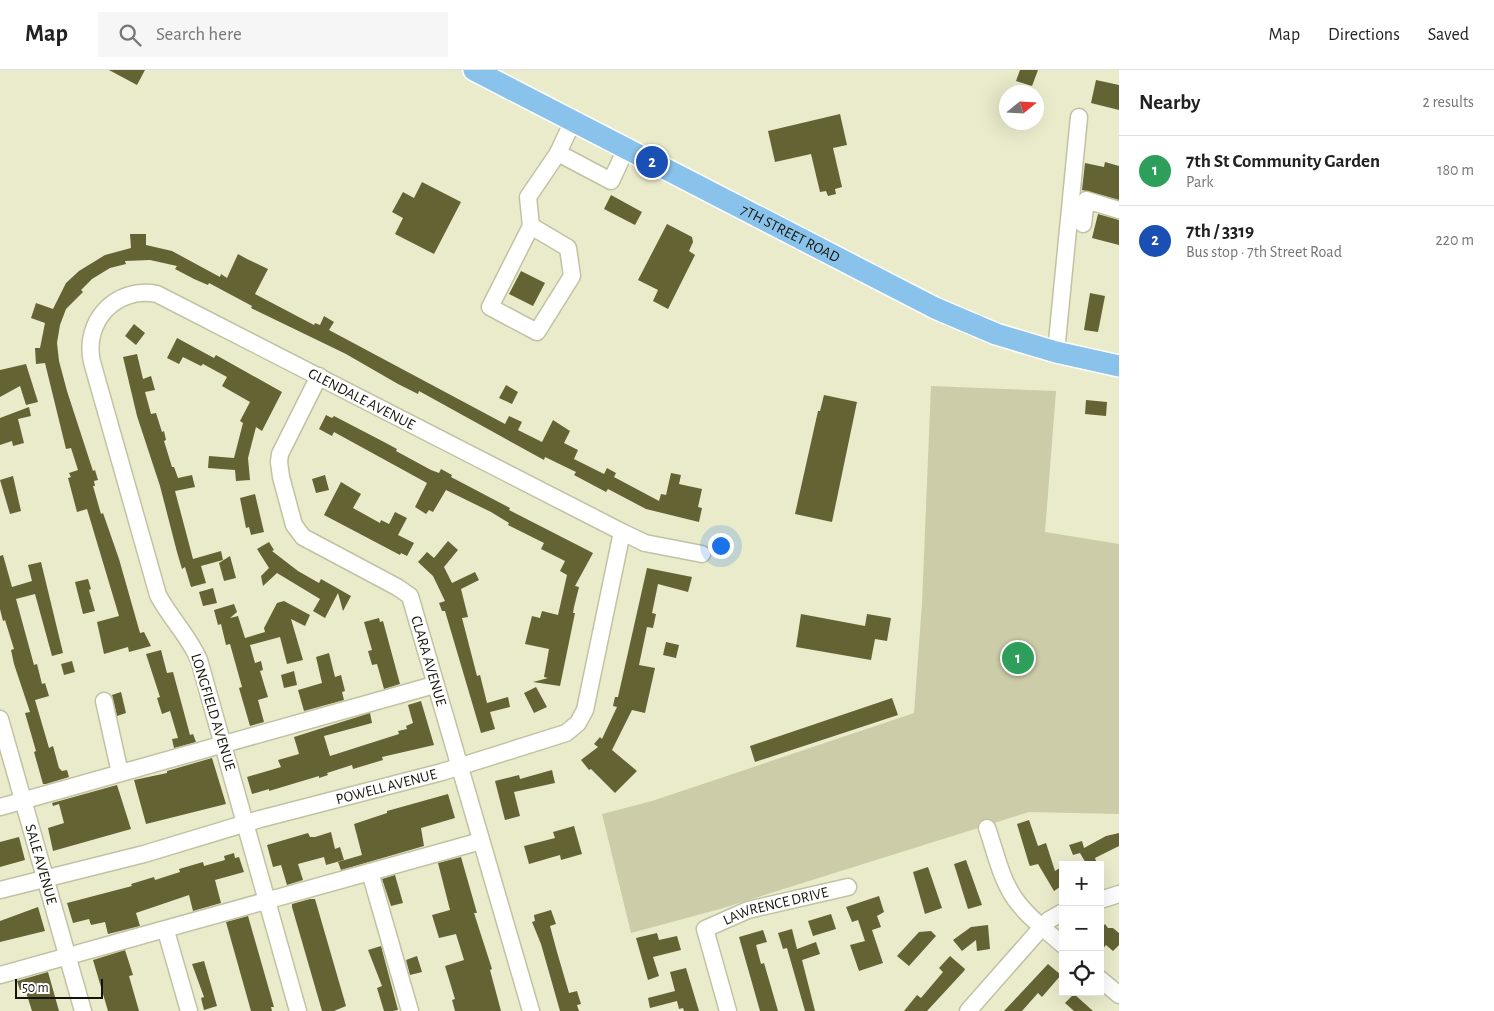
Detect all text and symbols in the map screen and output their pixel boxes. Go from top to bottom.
search box [98,12,448,57]
icon: search [116,21,144,49]
text: Map [25,22,68,46]
text: Search here [156,25,242,44]
text: Map [1269,26,1300,44]
text: Directions [1328,26,1400,44]
text: Saved [1428,26,1469,44]
north arrow [999,85,1044,130]
text: Nearby [1139,92,1200,113]
text: 2 results [1422,94,1474,110]
pin: 2 [636,143,668,181]
text: 7th St Community Garden [1186,152,1380,171]
text: 1 [1152,162,1158,178]
text: 180 m [1437,162,1474,178]
text: Park [1186,174,1214,190]
street label: 7TH STREET ROAD [738,202,843,265]
text: 7th / 3319 [1186,222,1254,241]
text: 2 [1151,232,1159,248]
text: 220 m [1436,232,1474,248]
text: Bus stop · 7th Street Road [1186,244,1342,260]
street label: GLENDALE AVENUE [306,365,418,432]
your location [708,533,734,559]
street label: CLARA AVENUE [409,614,449,708]
pin: 1 [1002,639,1034,677]
street label: LONGFIELD AVENUE [188,652,238,772]
street label: POWELL AVENUE [334,766,438,807]
street label: SALE AVENUE [23,822,60,906]
map controls [1059,861,1104,996]
button: + [1059,861,1104,906]
street label: LAWRENCE DRIVE [721,884,830,928]
button: − [1059,906,1104,951]
button: locate [1059,951,1104,996]
scale bar [15,976,102,999]
text: 50 m [22,981,49,995]

